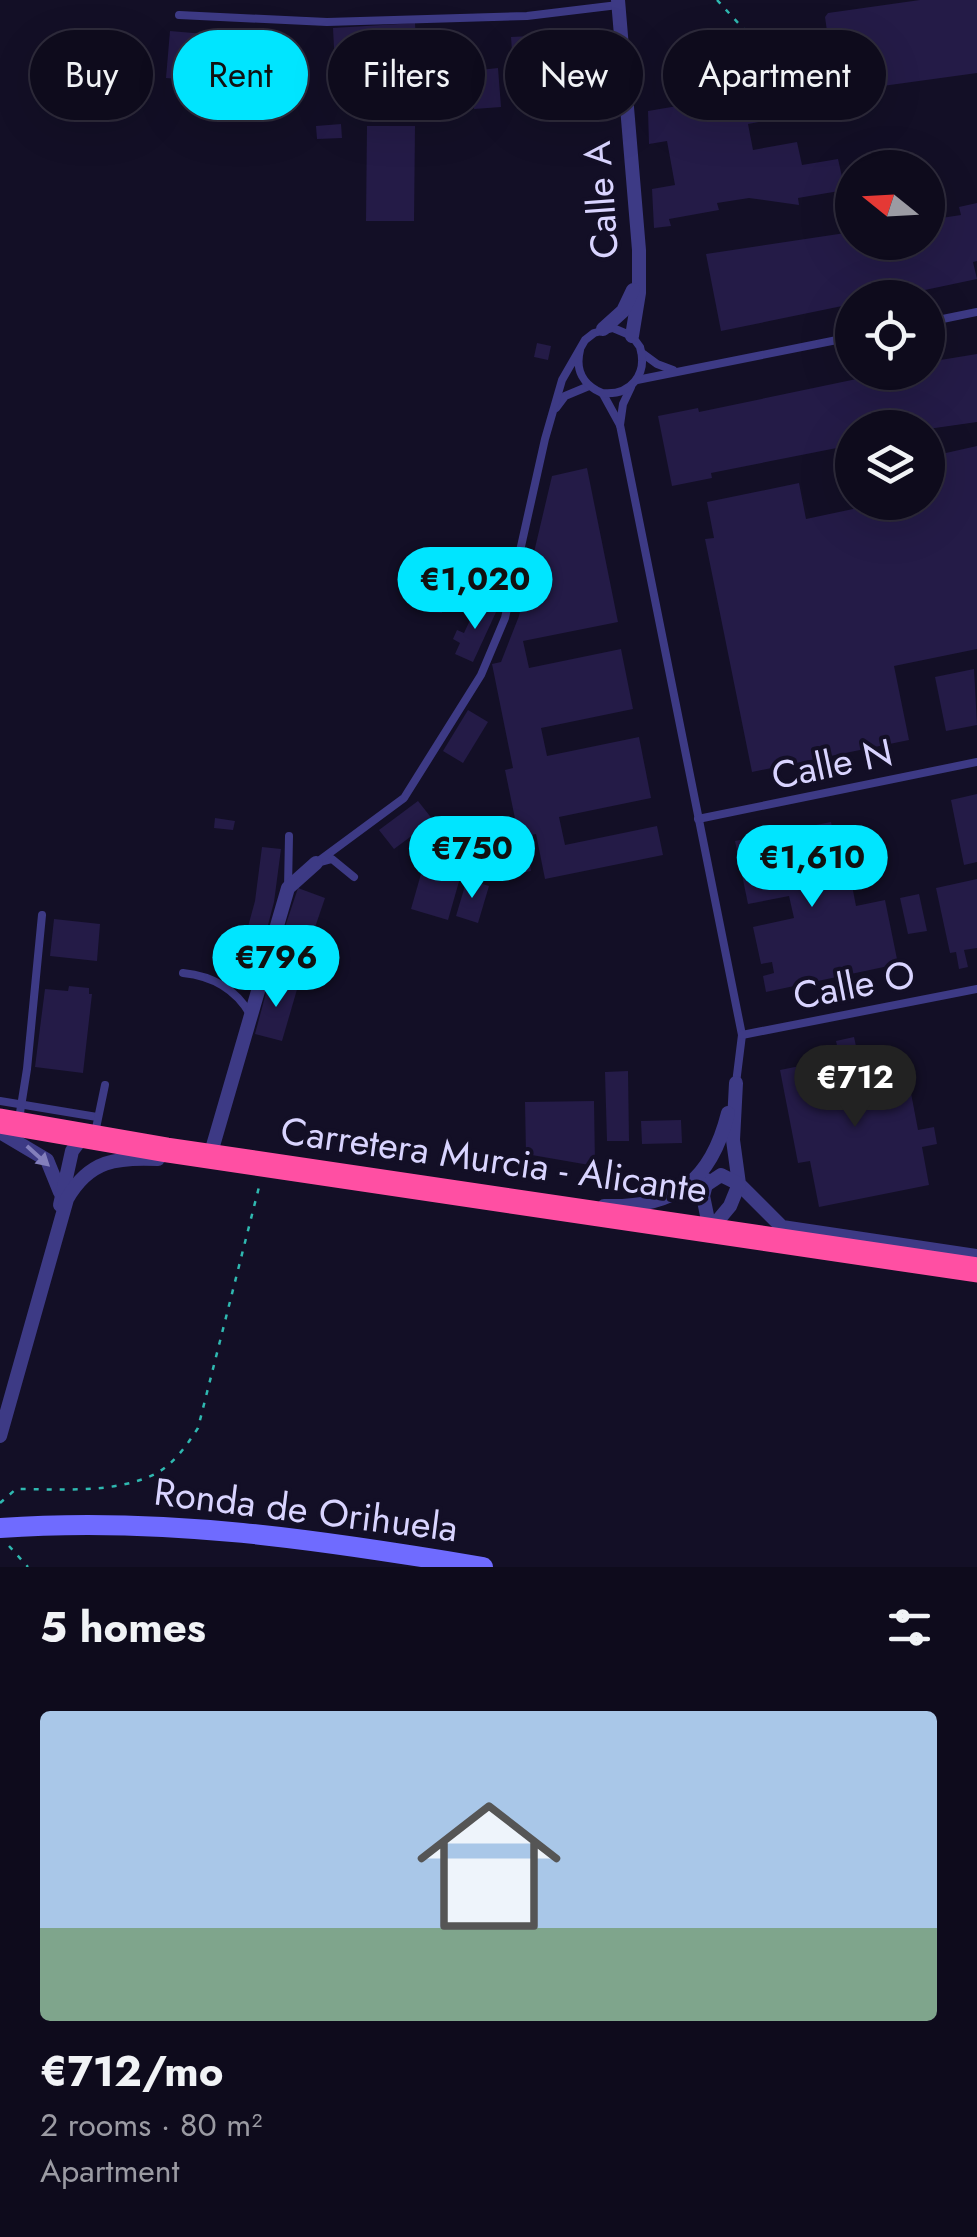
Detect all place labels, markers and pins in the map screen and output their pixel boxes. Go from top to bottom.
pin: €1,020 [394,547,556,632]
pin: €750 [413,816,531,901]
pin: €1,610 [731,825,893,910]
pin: €796 [217,925,335,1010]
pin: €712 [796,1045,914,1130]

